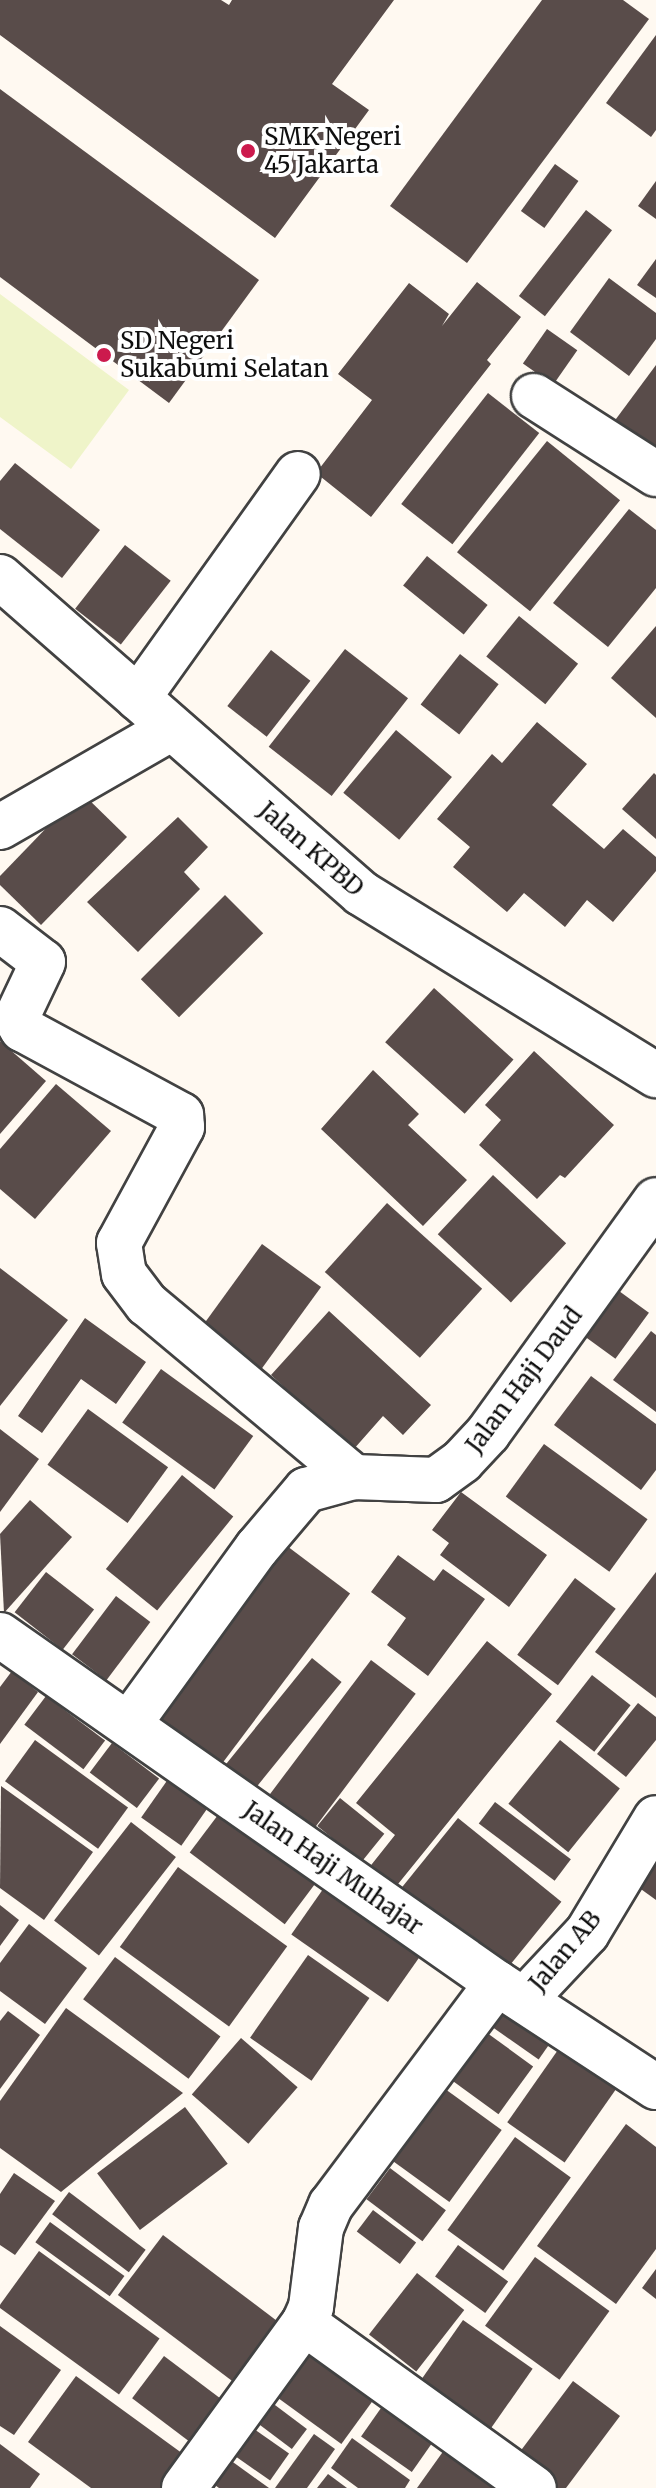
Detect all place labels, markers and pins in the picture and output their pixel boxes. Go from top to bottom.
place label: SMK Negeri 45 Jakarta [264,123,401,179]
marker: SMK Negeri 45 Jakarta [239,142,257,160]
place label: SD Negeri Sukabumi Selatan [120,327,329,383]
marker: SD Negeri Sukabumi Selatan [95,346,113,364]

